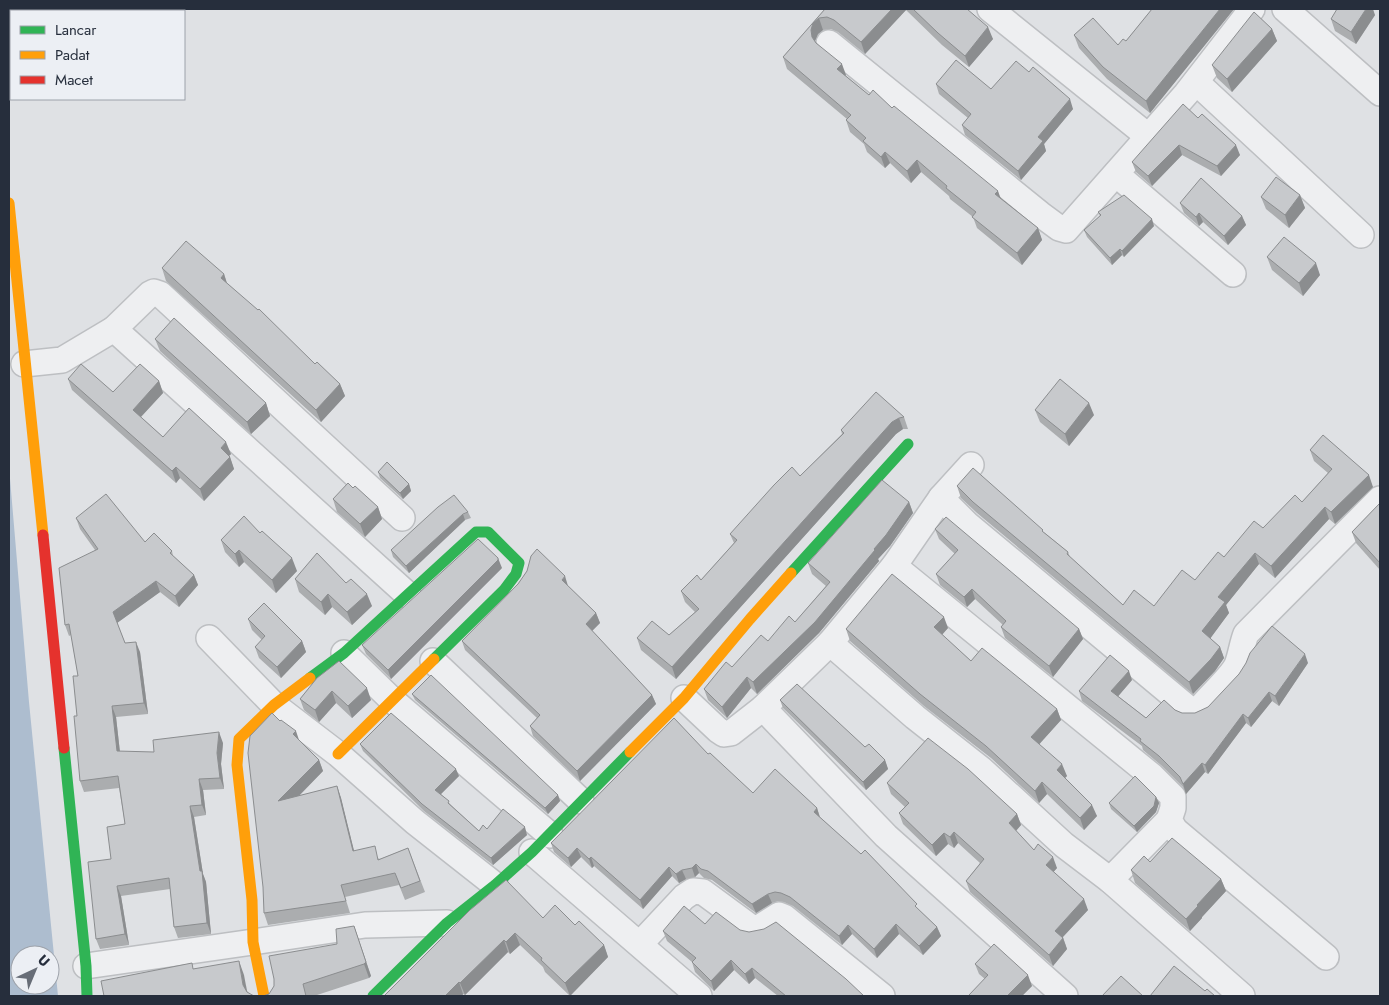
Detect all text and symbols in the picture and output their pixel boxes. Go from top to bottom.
legend [10,10,185,100]
text: Lancar [55,19,97,41]
text: Padat [55,44,90,66]
text: Macet [55,69,93,91]
north arrow [10,945,60,995]
text: U [34,950,55,971]

